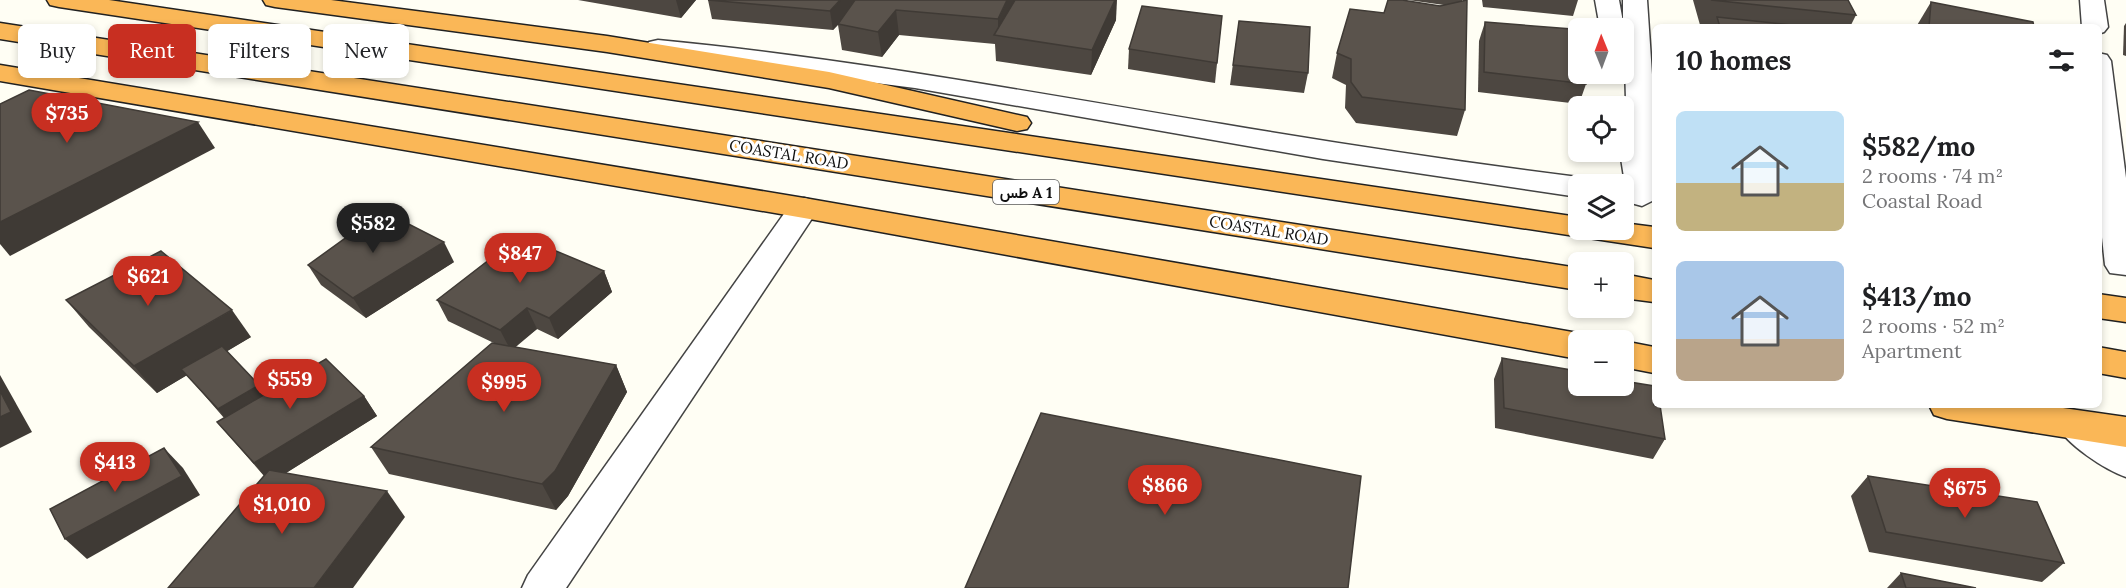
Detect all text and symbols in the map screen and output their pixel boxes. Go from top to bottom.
north arrow [1568,18,1634,84]
map controls [1568,18,1634,396]
chip: Buy [18,24,96,78]
chip: Rent [108,24,196,78]
chip: Filters [208,24,311,78]
chip: New [323,24,409,78]
text: 10 homes [1676,44,1791,77]
icon: filters [2045,44,2078,77]
pin: $735 [31,93,103,144]
button: locate [1568,96,1634,162]
text: $735 [45,100,89,125]
text: $582/mo [1862,130,1975,163]
street label: COASTAL ROAD [728,135,850,173]
icon: home [1724,135,1796,207]
text: 2 rooms · 74 m² [1862,163,2003,188]
button: layers [1568,174,1634,240]
road number: طس A 1 [993,180,1059,204]
text: Coastal Road [1862,188,1982,213]
pin: $582 [337,203,409,254]
text: $582 [351,210,395,235]
street label: COASTAL ROAD [1208,211,1330,249]
pin: $847 [484,233,556,284]
text: $847 [498,240,542,265]
button: + [1568,252,1634,318]
pin: $621 [112,256,184,307]
text: $621 [127,263,169,288]
text: $413/mo [1862,280,1971,313]
icon: home [1724,285,1796,357]
text: 2 rooms · 52 m² [1862,313,2005,338]
button: − [1568,330,1634,396]
text: Apartment [1862,338,1962,363]
pin: $559 [254,359,326,410]
pin: $995 [468,362,540,413]
text: $559 [268,366,312,391]
text: $995 [481,369,527,394]
pin: $413 [79,442,151,493]
text: $413 [94,449,136,474]
pin: $866 [1129,465,1201,516]
pin: $675 [1929,468,2001,519]
text: $866 [1142,472,1188,497]
text: $675 [1943,475,1987,500]
pin: $1,010 [233,484,331,535]
text: $1,010 [253,491,311,516]

